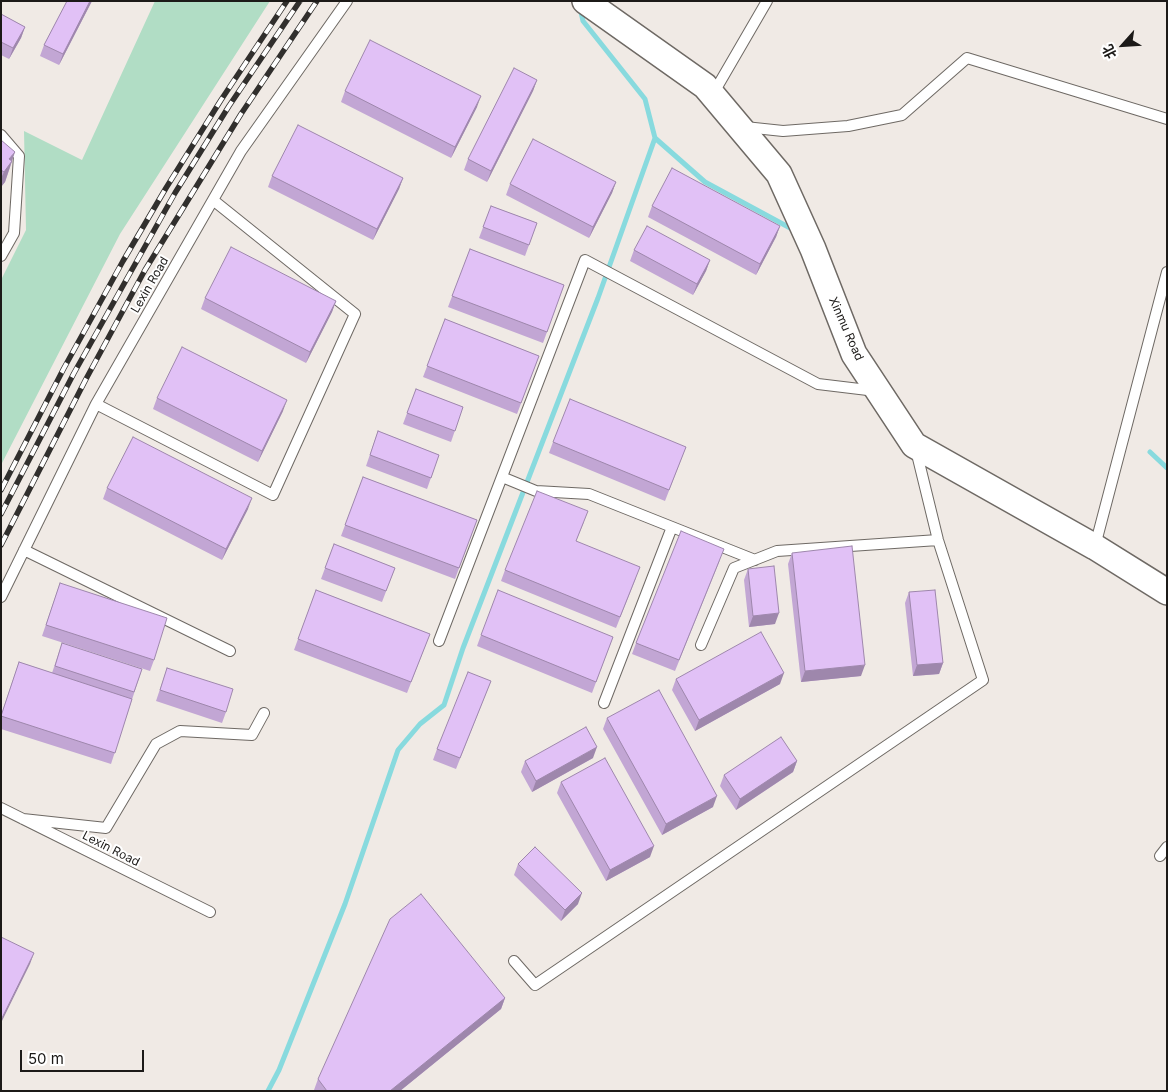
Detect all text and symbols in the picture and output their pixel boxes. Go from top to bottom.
north arrow [1098,20,1148,70]
text: 北 [1098,42,1120,62]
street label: Lexin Road [128,254,172,316]
street label: Xinmu Road [826,295,866,363]
street label: Lexin Road [80,828,142,870]
scale bar [22,1040,146,1072]
text: 50 m [28,1049,64,1068]

